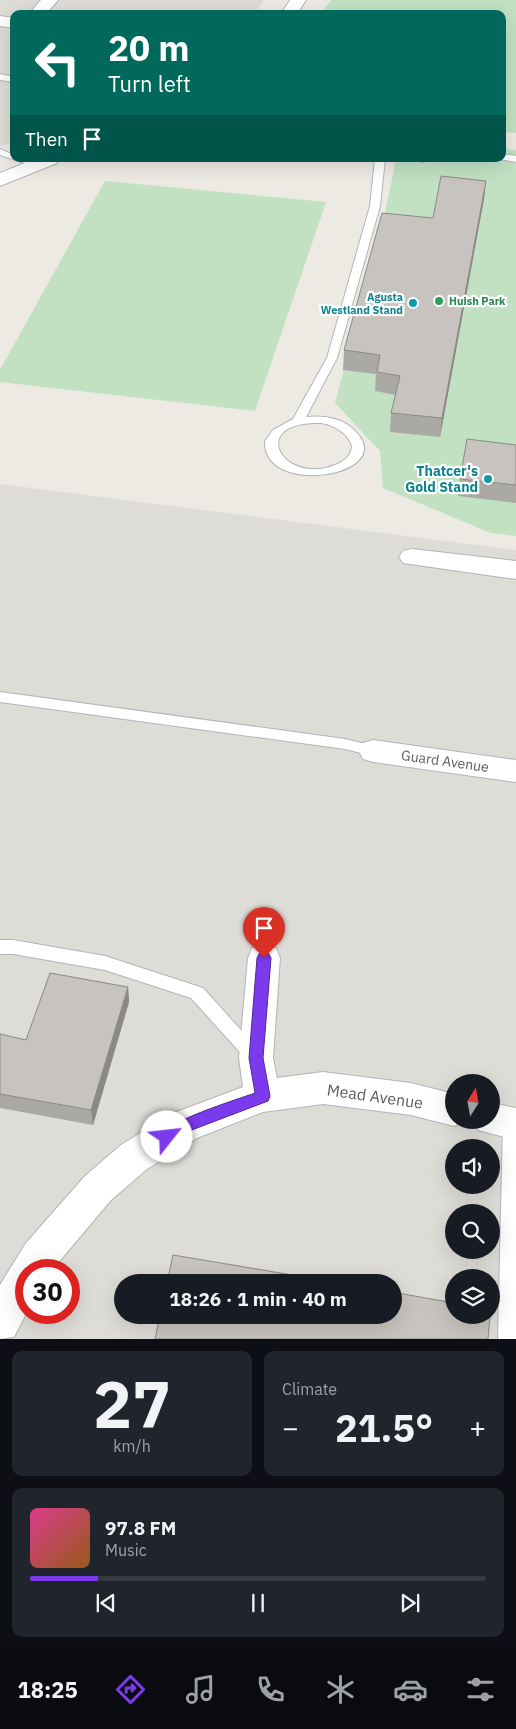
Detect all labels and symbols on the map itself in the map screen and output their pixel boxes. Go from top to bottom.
place label: Agusta Westland Stand [321,290,403,317]
place label: Huish Park [449,294,506,308]
marker: Huish Park [433,295,445,307]
marker: Agusta Westland Stand [407,297,419,309]
place label: Thatcer's Gold Stand [405,462,478,496]
marker: Thatcer's Gold Stand [482,473,494,485]
street label: Guard Avenue [400,746,490,776]
pin [243,907,285,958]
north arrow [445,1074,500,1129]
street label: Mead Avenue [326,1079,425,1113]
position arrow [140,1110,192,1162]
speed limit sign: 30 [15,1259,80,1324]

